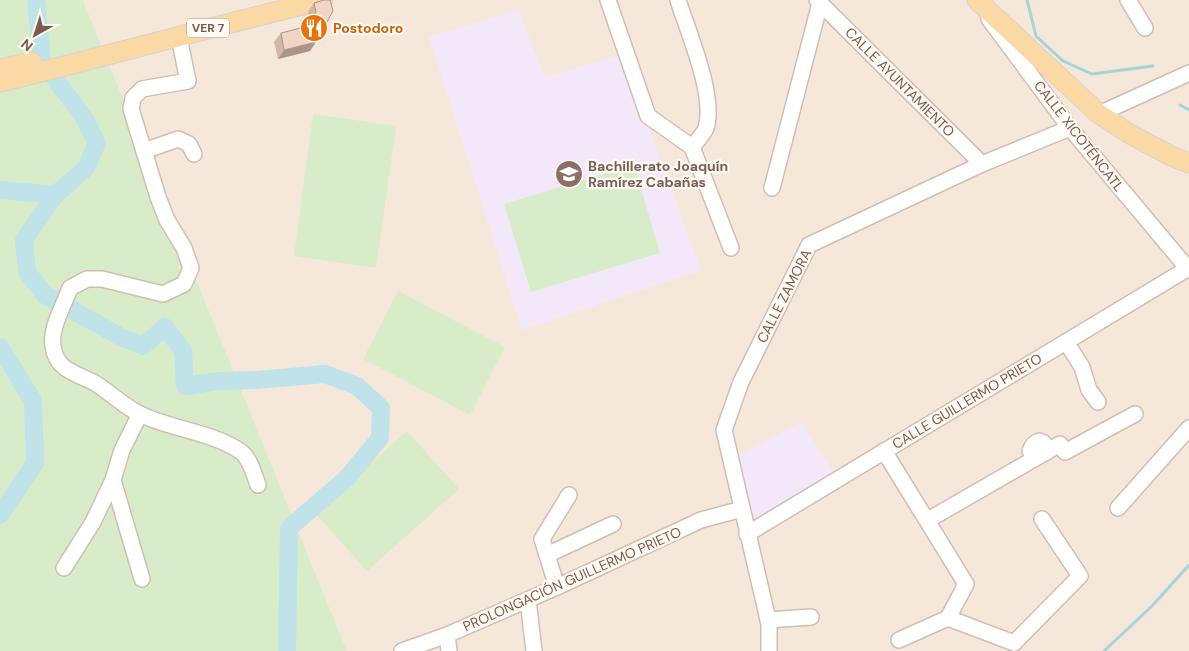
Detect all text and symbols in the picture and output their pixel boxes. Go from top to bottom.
north arrow [10,10,60,60]
restaurant icon: Postodoro [299,13,329,43]
road number: VER 7 [187,18,229,38]
place label: Postodoro [333,19,403,37]
street label: CALLE AYUNTAMIENTO [841,23,959,141]
text: N [17,35,36,55]
street label: CALLE XICOTÉNCATL [1030,77,1128,195]
place label: Bachillerato Joaquín Ramírez Cabañas [588,157,728,191]
school or university icon: Bachillerato Joaquín Ramírez Cabañas [554,159,584,189]
street label: CALLE ZAMORA [753,246,815,346]
street label: CALLE GUILLERMO PRIETO [889,349,1045,453]
street label: PROLONGACIÓN GUILLERMO PRIETO [460,522,684,635]

